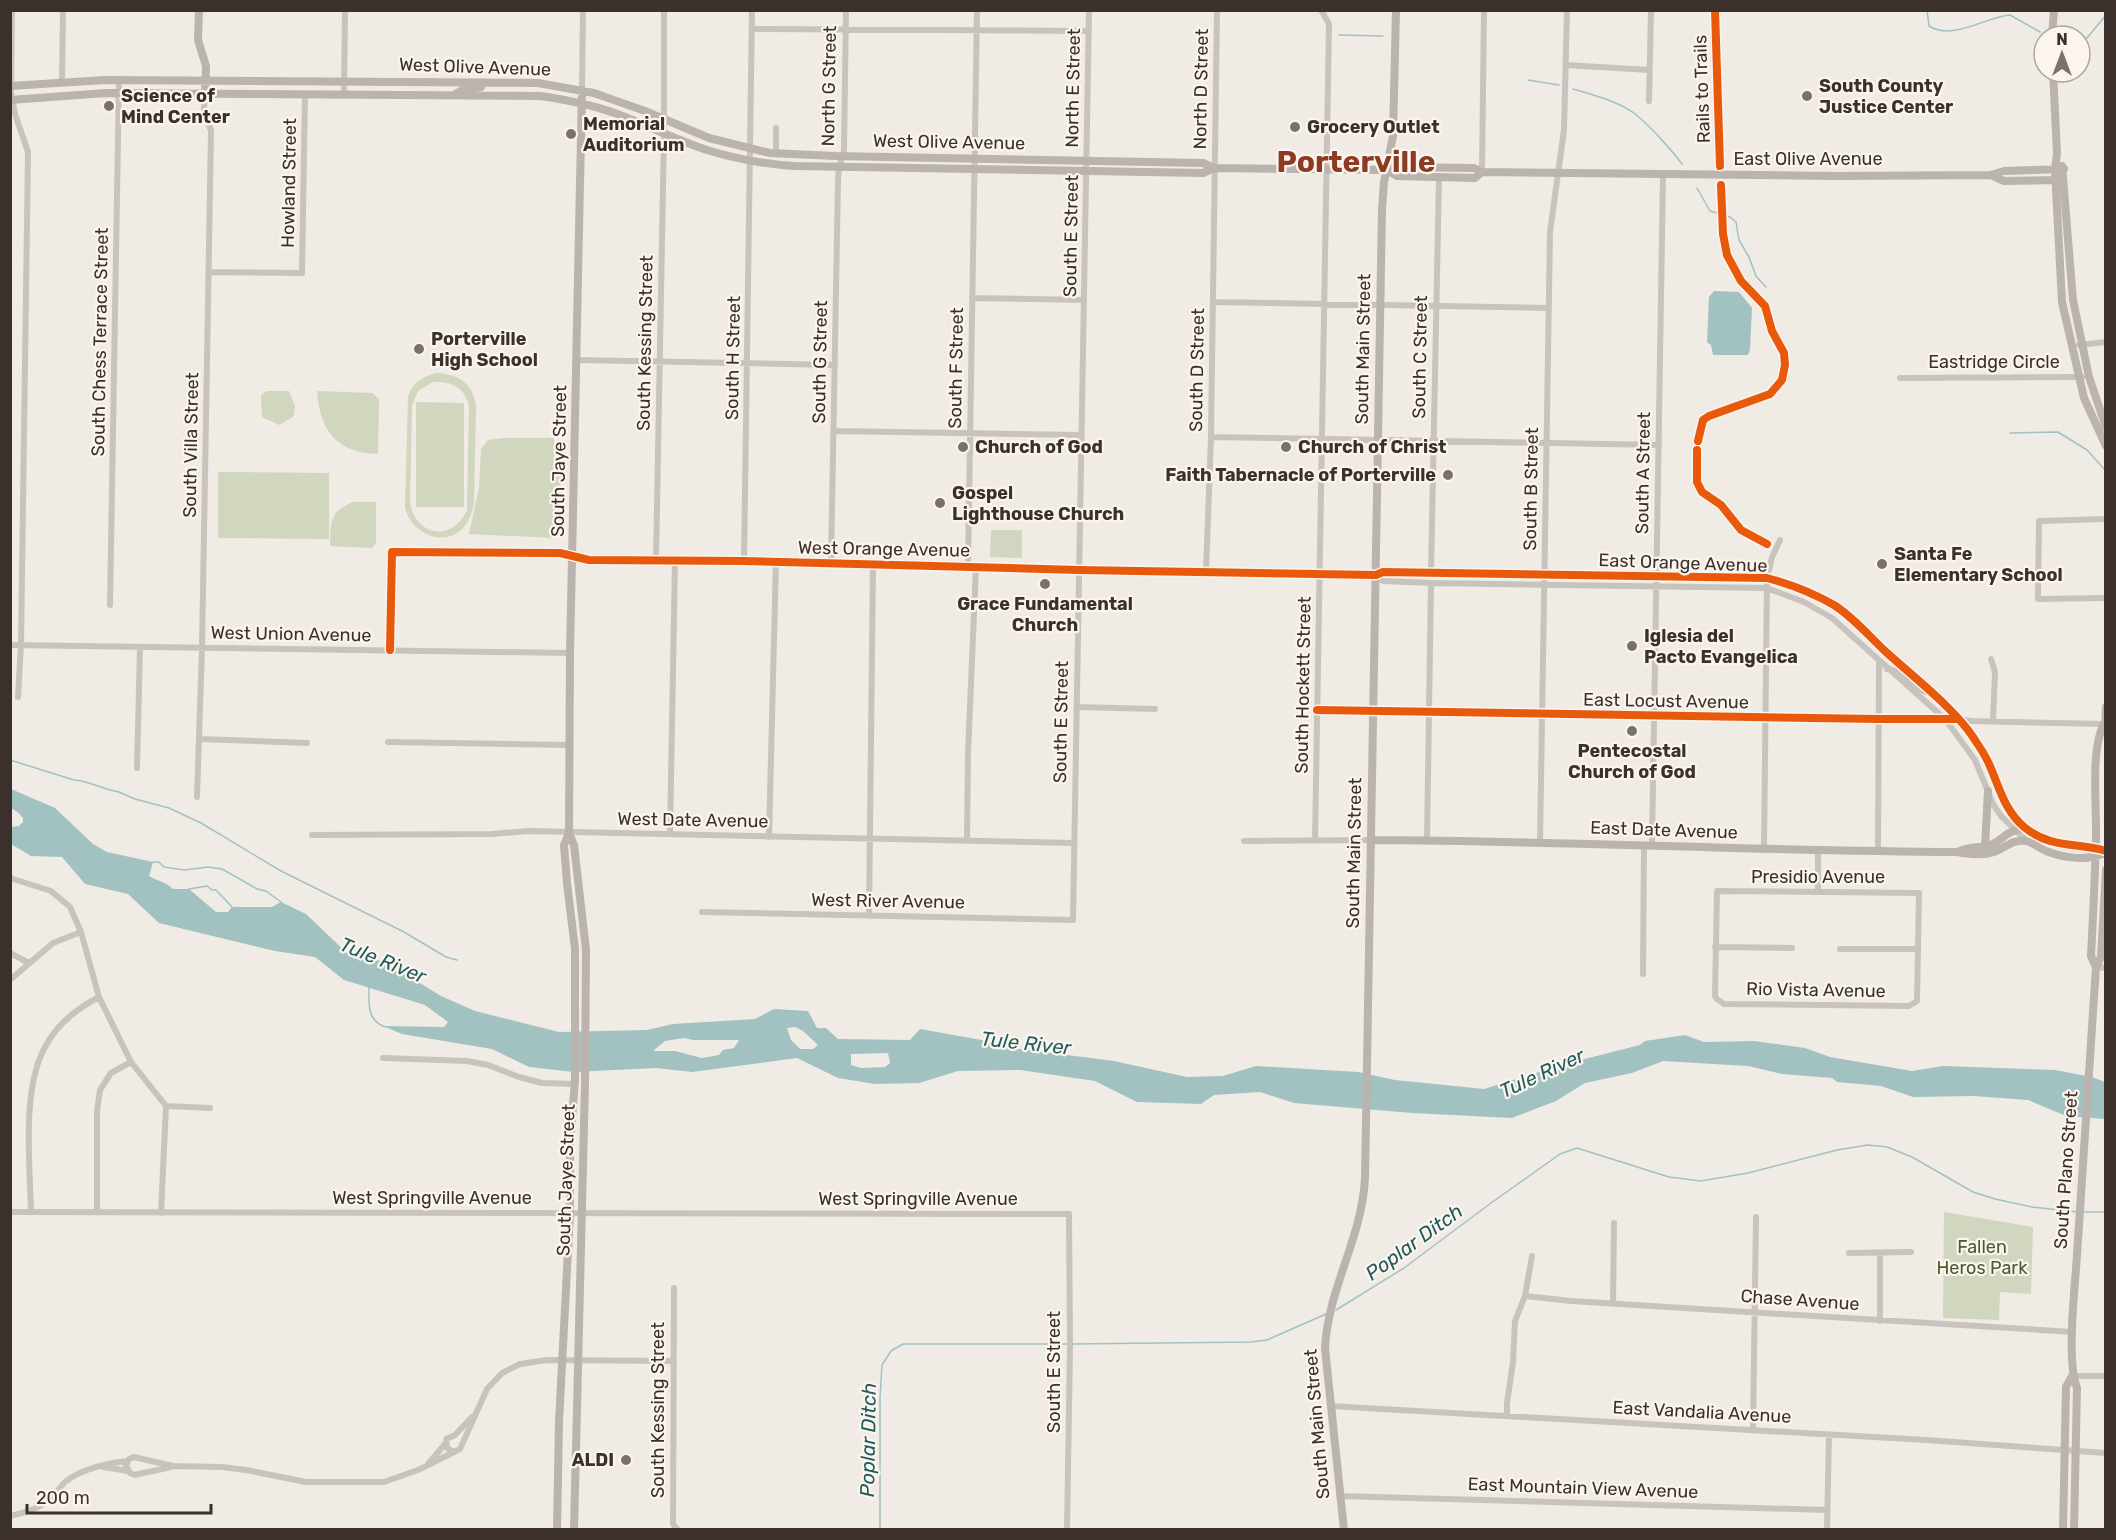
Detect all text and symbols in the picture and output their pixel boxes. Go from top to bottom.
north arrow [2032,24,2092,84]
street label: North G Street [817,25,841,147]
street label: North E Street [1061,28,1085,148]
street label: North D Street [1189,28,1213,150]
text: N [2056,30,2068,49]
street label: Rails to Trails [1689,34,1715,144]
street label: West Olive Avenue [398,53,552,81]
place label: South County Justice Center [1819,75,1953,118]
place label: Science of Mind Center [121,85,230,128]
marker: South County Justice Center [1800,89,1814,103]
marker: Science of Mind Center [102,99,116,113]
place label: Memorial Auditorium [583,113,685,156]
place label: Grocery Outlet [1307,116,1440,138]
street label: Howland Street [277,118,301,248]
marker: Grocery Outlet [1288,120,1302,134]
marker: Memorial Auditorium [564,127,578,141]
street label: West Olive Avenue [873,130,1025,154]
district label: Porterville [1277,144,1435,180]
street label: East Olive Avenue [1733,148,1883,170]
street label: South E Street [1059,175,1083,297]
street label: South Chess Terrace Street [87,227,113,457]
street label: South Kessing Street [632,255,658,431]
street label: South Main Street [1351,273,1375,425]
street label: South C Street [1408,295,1432,419]
street label: South H Street [721,296,745,420]
street label: South G Street [808,300,832,424]
street label: South F Street [944,307,968,429]
street label: South D Street [1185,308,1209,432]
place label: Porterville High School [431,328,538,371]
marker: Porterville High School [412,342,426,356]
street label: Eastridge Circle [1928,351,2060,373]
street label: South Villa Street [179,372,203,518]
street label: South Jaye Street [547,385,571,537]
street label: South A Street [1631,412,1655,534]
street label: South B Street [1519,427,1543,551]
place label: Church of God [975,436,1103,458]
place label: Church of Christ [1298,436,1446,458]
marker: Church of God [956,440,970,454]
marker: Church of Christ [1279,440,1293,454]
place label: Faith Tabernacle of Porterville [1165,464,1436,486]
marker: Faith Tabernacle of Porterville [1441,468,1455,482]
place label: Gospel Lighthouse Church [952,482,1124,525]
marker: Gospel Lighthouse Church [933,496,947,510]
street label: West Orange Avenue [798,536,970,562]
place label: Santa Fe Elementary School [1894,543,2063,586]
street label: East Orange Avenue [1598,549,1768,577]
marker: Santa Fe Elementary School [1875,557,1889,571]
marker: Grace Fundamental Church [1038,577,1052,591]
place label: Grace Fundamental Church [957,593,1133,636]
street label: South Hockett Street [1290,596,1316,774]
street label: West Union Avenue [210,622,372,646]
place label: Iglesia del Pacto Evangelica [1644,625,1798,668]
marker: Iglesia del Pacto Evangelica [1625,639,1639,653]
street label: South E Street [1049,661,1073,783]
street label: East Locust Avenue [1583,689,1749,713]
marker: Pentecostal Church of God [1625,724,1639,738]
place label: Pentecostal Church of God [1568,740,1696,783]
street label: South Main Street [1342,777,1366,929]
street label: West Date Avenue [617,808,769,832]
street label: East Date Avenue [1590,816,1738,844]
street label: Presidio Avenue [1751,866,1885,888]
street label: West River Avenue [811,889,965,913]
water label: Tule River [336,932,431,989]
street label: Rio Vista Avenue [1746,978,1886,1002]
water label: Tule River [980,1026,1074,1060]
water label: Tule River [1496,1042,1589,1103]
street label: South Plano Street [2050,1090,2082,1250]
street label: South Jaye Street [552,1104,580,1256]
street label: West Springville Avenue [332,1187,532,1209]
street label: West Springville Avenue [818,1188,1018,1210]
water label: Poplar Ditch [1361,1199,1467,1285]
park label: Fallen Heros Park [1937,1236,2028,1279]
street label: Chase Avenue [1740,1285,1860,1315]
street label: South E Street [1043,1311,1065,1433]
street label: South Kessing Street [647,1322,669,1498]
street label: South Main Street [1299,1348,1335,1500]
water label: Poplar Ditch [855,1383,881,1497]
street label: East Vandalia Avenue [1612,1396,1792,1428]
place label: ALDI [572,1449,614,1471]
marker: ALDI [619,1453,633,1467]
street label: East Mountain View Avenue [1467,1473,1699,1503]
scale bar [27,1477,212,1515]
text: 200 m [36,1487,90,1509]

